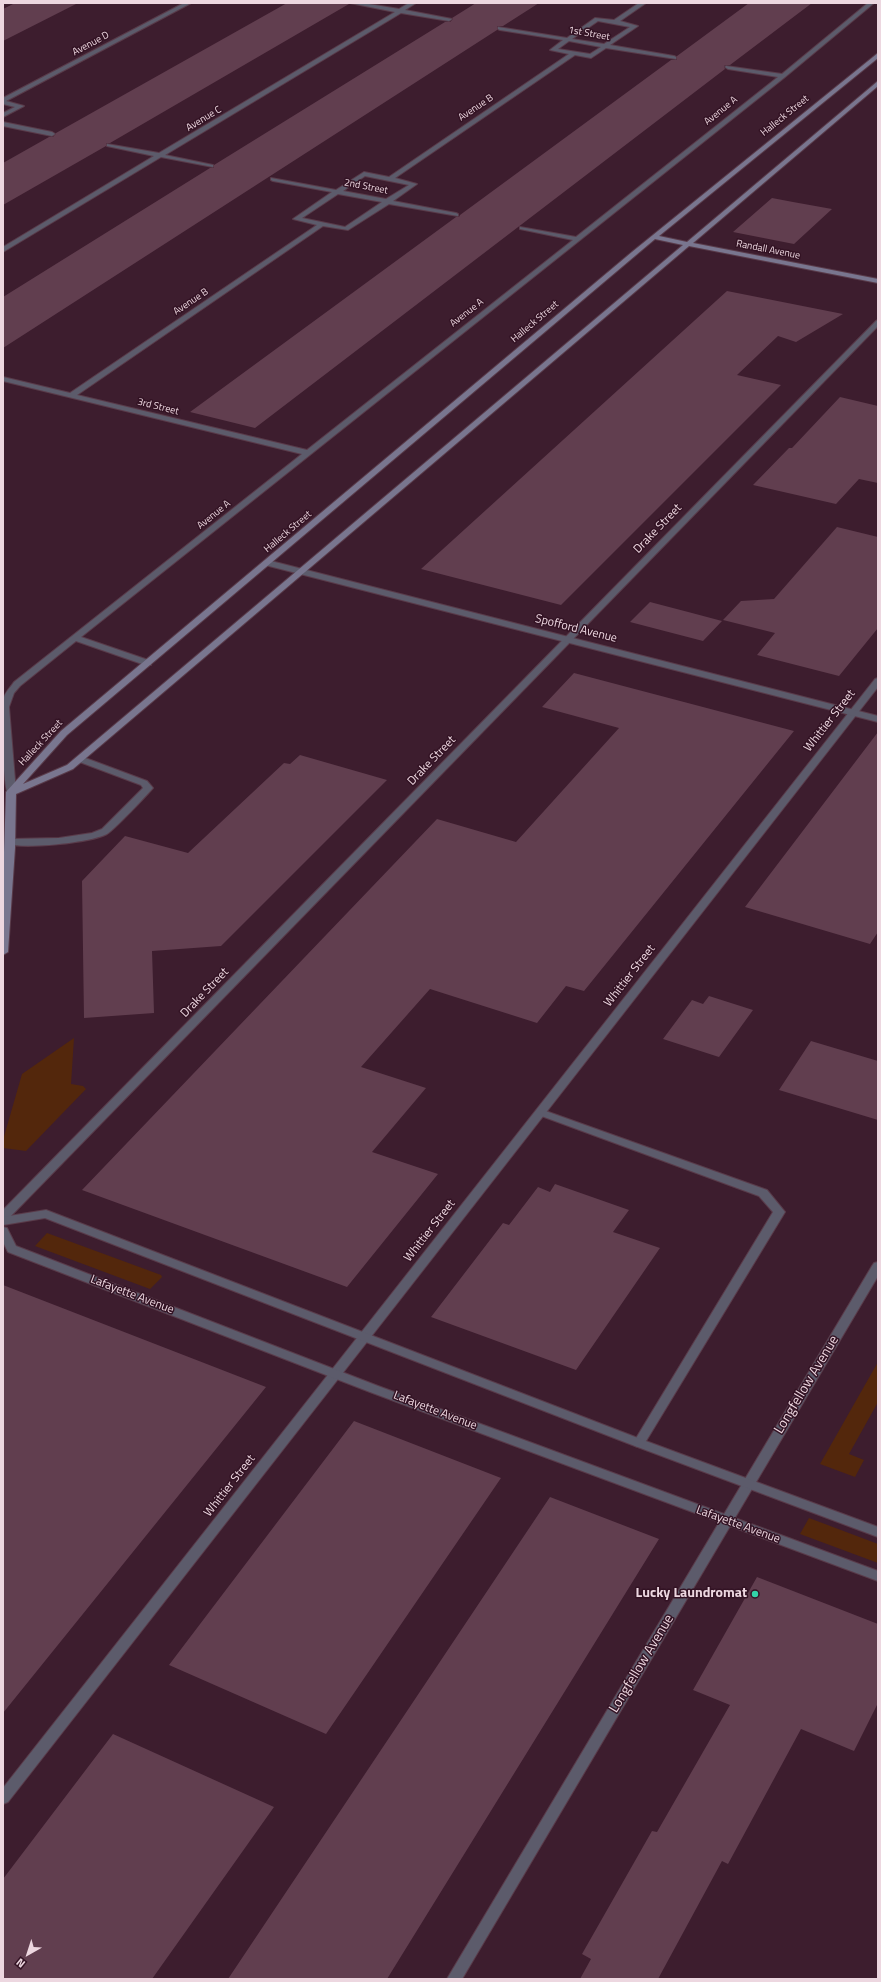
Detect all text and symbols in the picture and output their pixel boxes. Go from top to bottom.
street label: 1st Street [567,24,611,44]
street label: Avenue D [71,29,111,59]
street label: Avenue B [456,92,496,124]
street label: Halleck Street [758,93,812,139]
street label: Avenue A [702,94,740,128]
street label: Avenue C [184,104,224,134]
street label: 2nd Street [343,177,389,197]
street label: Randall Avenue [735,238,801,262]
street label: Avenue B [171,286,211,318]
street label: Avenue A [448,296,486,330]
street label: Halleck Street [509,299,561,345]
street label: 3rd Street [136,396,180,418]
street label: Avenue A [195,498,233,532]
street label: Drake Street [631,501,685,557]
street label: Halleck Street [262,509,314,555]
street label: Spofford Avenue [534,612,618,646]
street label: Whittier Street [801,687,859,755]
street label: Halleck Street [17,717,65,769]
street label: Drake Street [405,733,459,789]
street label: Whittier Street [601,942,659,1010]
street label: Drake Street [178,965,232,1021]
street label: Whittier Street [401,1197,459,1265]
street label: Lafayette Avenue [88,1273,176,1317]
street label: Longfellow Avenue [771,1333,843,1437]
street label: Lafayette Avenue [391,1389,479,1433]
street label: Whittier Street [201,1452,259,1520]
street label: Lafayette Avenue [694,1503,782,1547]
place label: Lucky Laundromat [636,1586,747,1602]
marker: Lucky Laundromat [750,1589,760,1599]
street label: Longfellow Avenue [606,1612,678,1716]
north arrow [8,1934,48,1974]
text: N [12,1955,28,1972]

